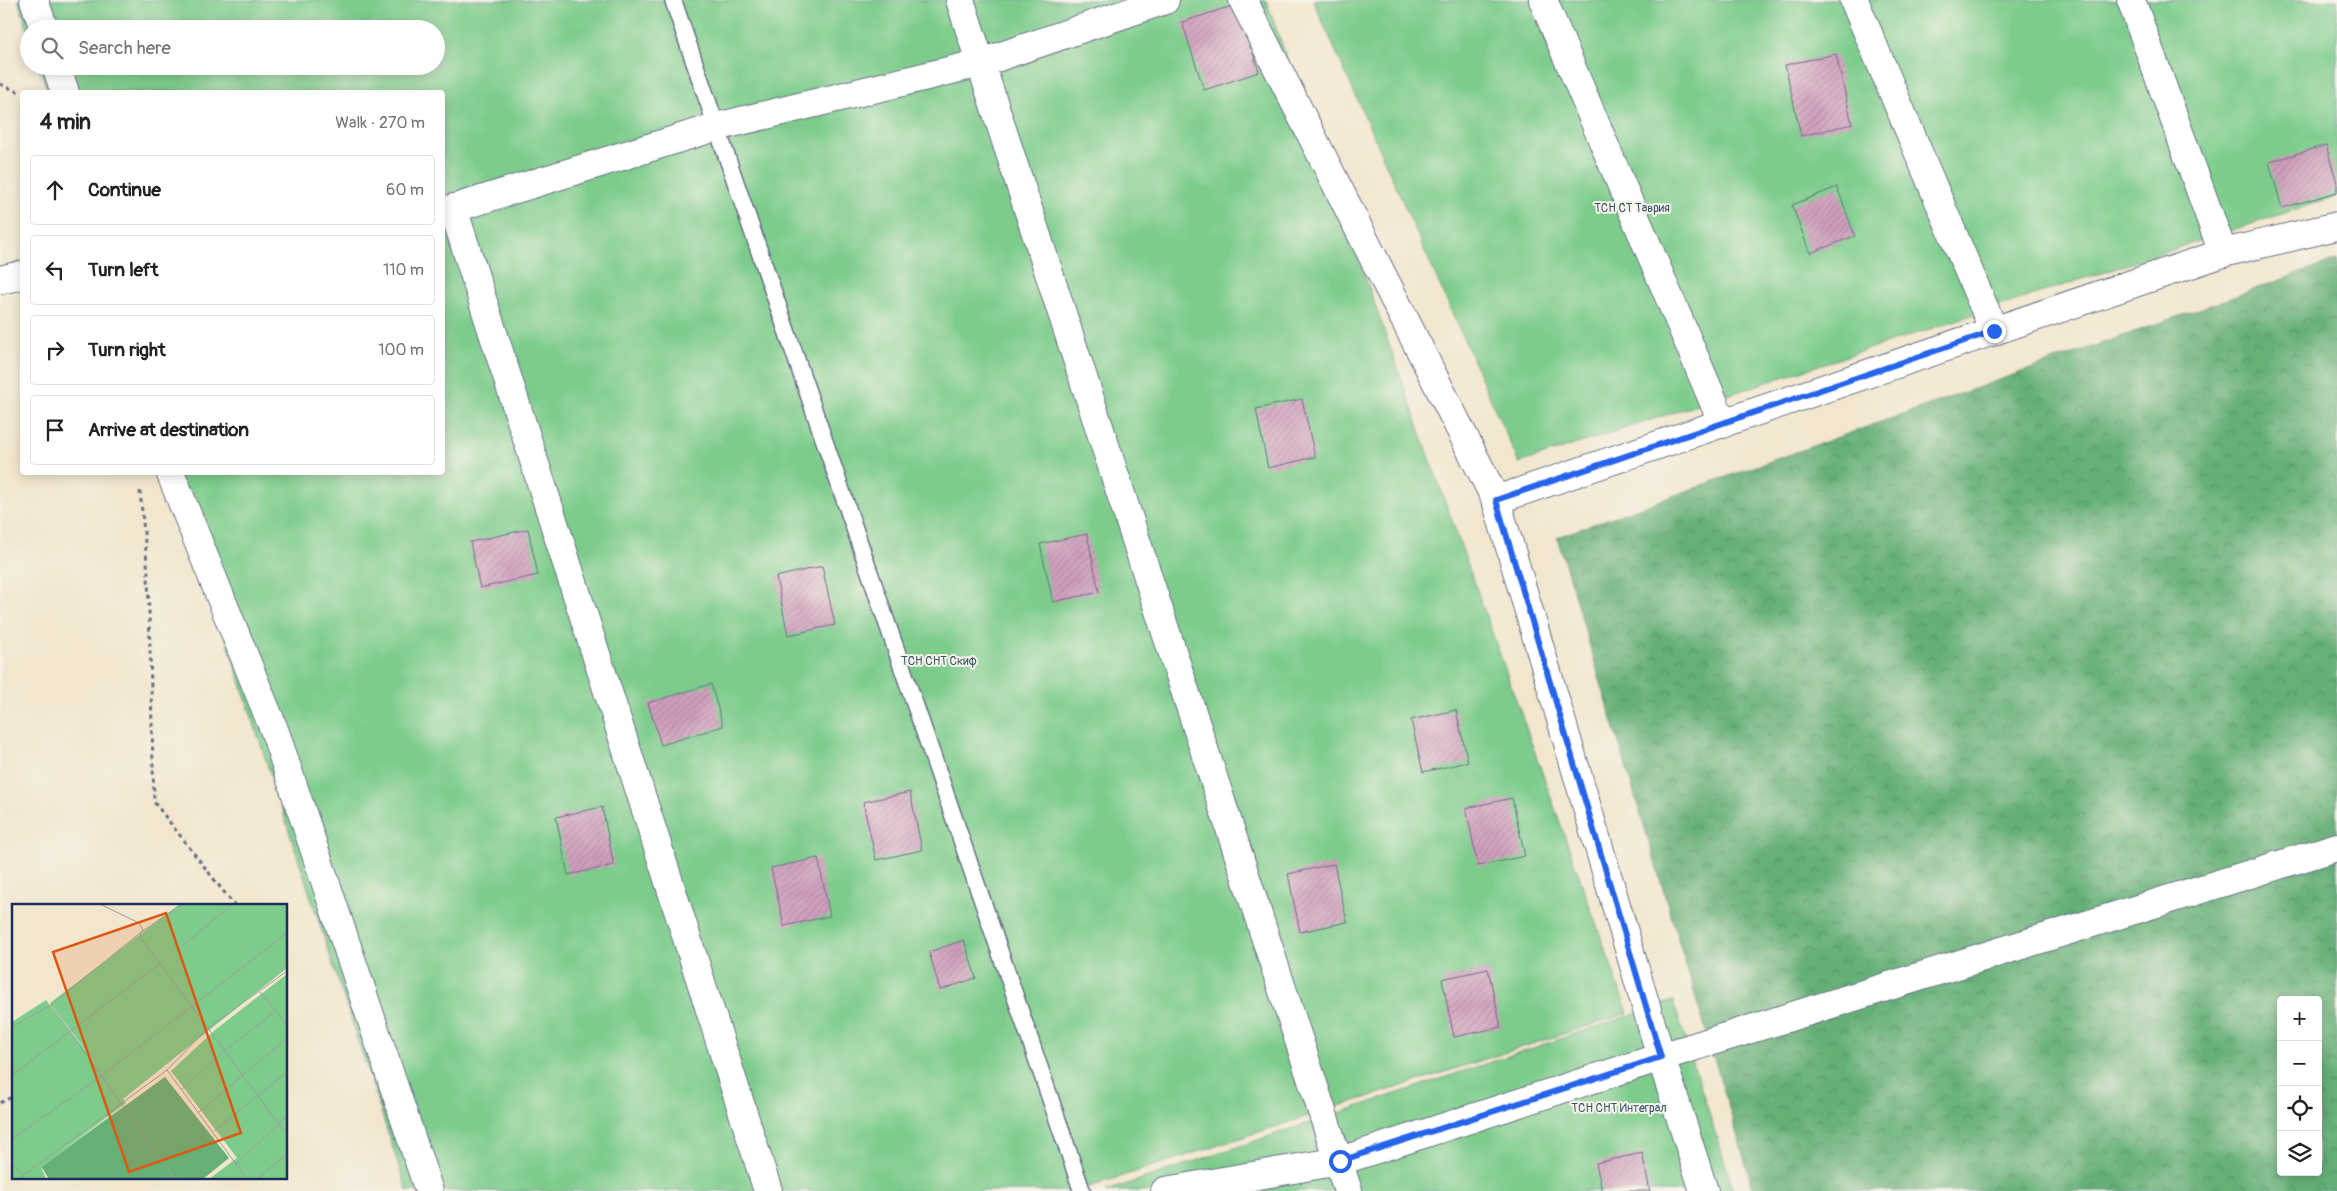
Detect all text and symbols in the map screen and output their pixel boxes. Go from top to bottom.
search box [20,20,445,75]
icon: search [38,34,66,62]
text: Search here [78,36,171,60]
text: 4 min [40,109,91,136]
text: Walk · 270 m [335,113,425,133]
icon: ahead [41,176,69,204]
text: Continue [88,178,161,202]
text: 60 m [386,180,424,200]
park label: ТСН СТ Таврия [1594,201,1670,216]
icon: left [41,256,69,284]
text: Turn left [88,258,158,282]
text: 110 m [383,260,424,280]
route end [1983,320,2006,343]
icon: right [41,336,69,364]
text: Turn right [88,338,166,362]
text: 100 m [378,340,424,360]
icon: arrive [41,416,69,444]
text: Arrive at destination [88,418,249,442]
park label: ТСН СНТ Скиф [901,654,977,669]
inset map [12,904,288,1178]
map controls [2277,996,2322,1176]
button: + [2277,996,2322,1041]
button: − [2277,1041,2322,1086]
button: locate [2277,1086,2322,1131]
park label: ТСН СНТ Интеграл [1571,1101,1667,1116]
button: layers [2277,1131,2322,1176]
route start [1329,1150,1352,1173]

